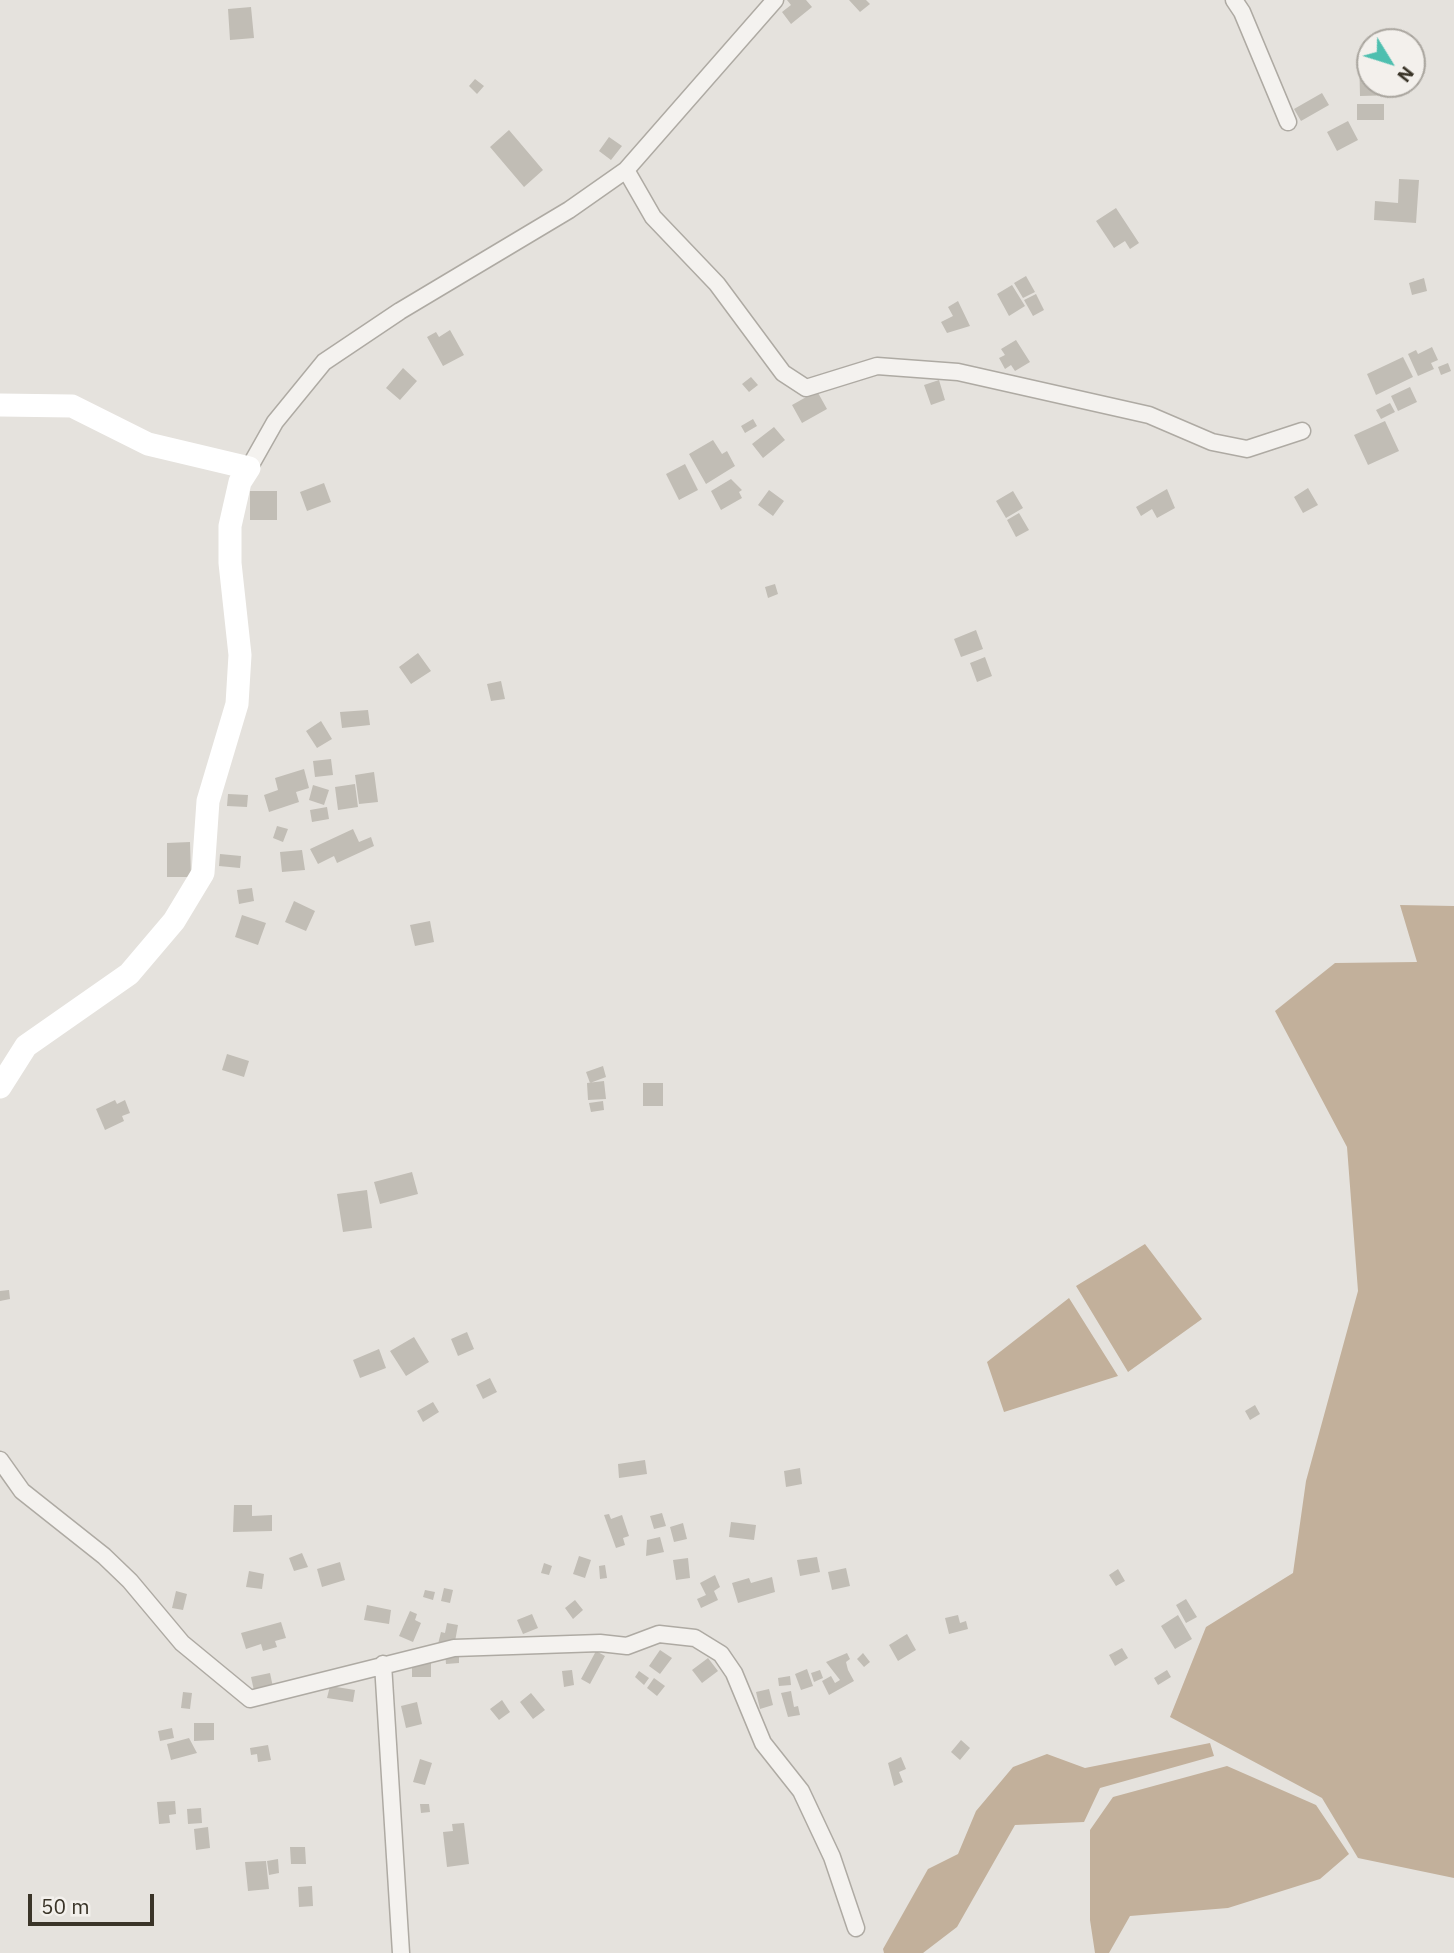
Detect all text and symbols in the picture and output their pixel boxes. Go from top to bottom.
north arrow [1356,28,1426,98]
text: N [1392,62,1420,88]
scale bar [32,1880,158,1924]
text: 50 m [41,1892,90,1920]

